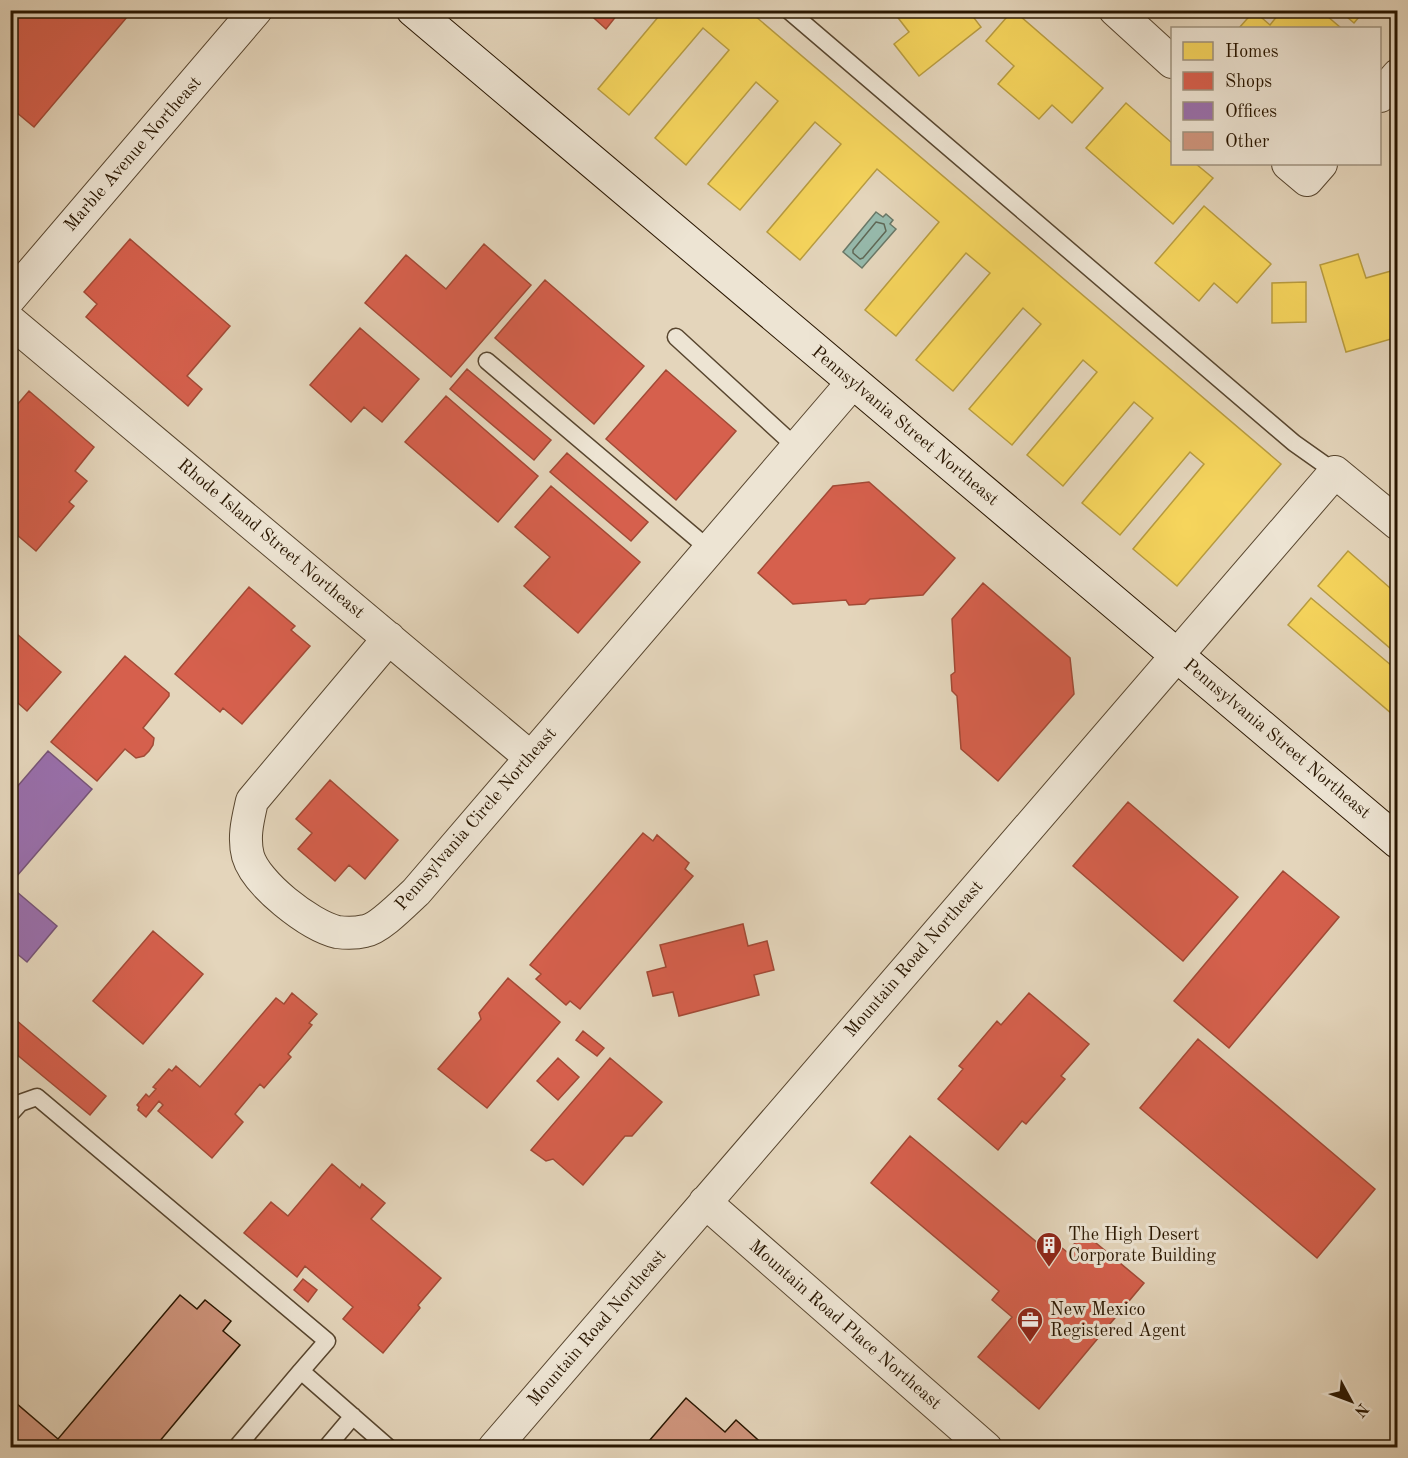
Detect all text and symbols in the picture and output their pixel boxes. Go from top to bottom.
legend [1171,27,1381,165]
text: Homes [1225,43,1279,61]
street label: Marble Avenue Northeast [61,73,205,235]
text: Shops [1225,73,1272,91]
text: Offices [1225,103,1277,121]
text: Other [1225,133,1270,151]
street label: Pennsylvania Street Northeast [808,343,1002,509]
street label: Rhode Island Street Northeast [174,456,368,622]
street label: Pennsylvania Street Northeast [1180,656,1374,822]
street label: Pennsylvania Circle Northeast [392,724,560,914]
street label: Mountain Road Northeast [841,877,987,1041]
place label: The High Desert Corporate Building [1068,1226,1216,1265]
building icon: The High Desert Corporate Building [1034,1230,1064,1268]
street label: Mountain Road Place Northeast [746,1237,944,1413]
street label: Mountain Road Northeast [524,1246,670,1410]
place label: New Mexico Registered Agent [1050,1301,1186,1340]
office icon: New Mexico Registered Agent [1015,1305,1045,1343]
north arrow [1321,1371,1381,1431]
text: N [1350,1400,1371,1420]

